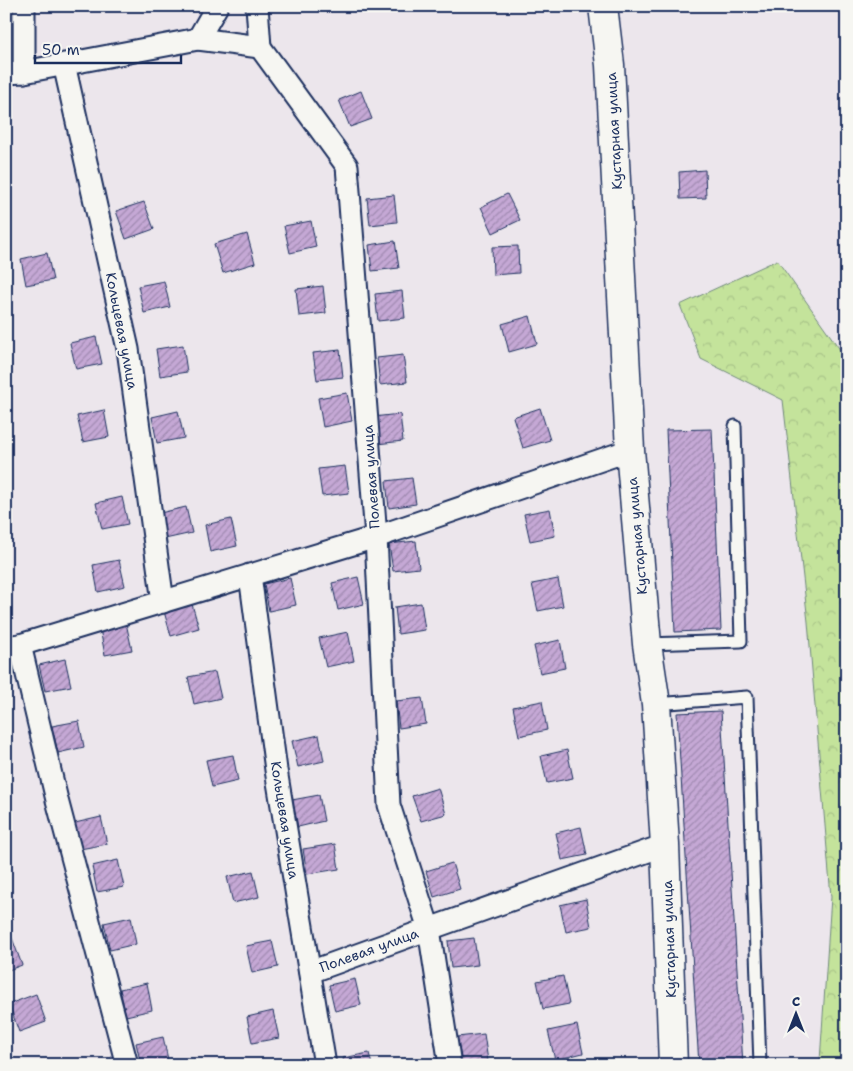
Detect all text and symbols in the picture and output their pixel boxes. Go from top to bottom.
scale bar [35,32,181,64]
text: 50 m [42,40,80,60]
street label: Кустарная улица [602,71,626,190]
street label: Кольцевая улица [102,271,142,391]
street label: Полевая улица [358,424,384,529]
street label: Кустарная улица [623,476,651,595]
street label: Кольцевая улица [267,760,303,880]
street label: Кустарная улица [658,880,680,998]
street label: Полевая улица [317,924,421,976]
north arrow [770,988,820,1038]
text: С [792,992,800,1010]

